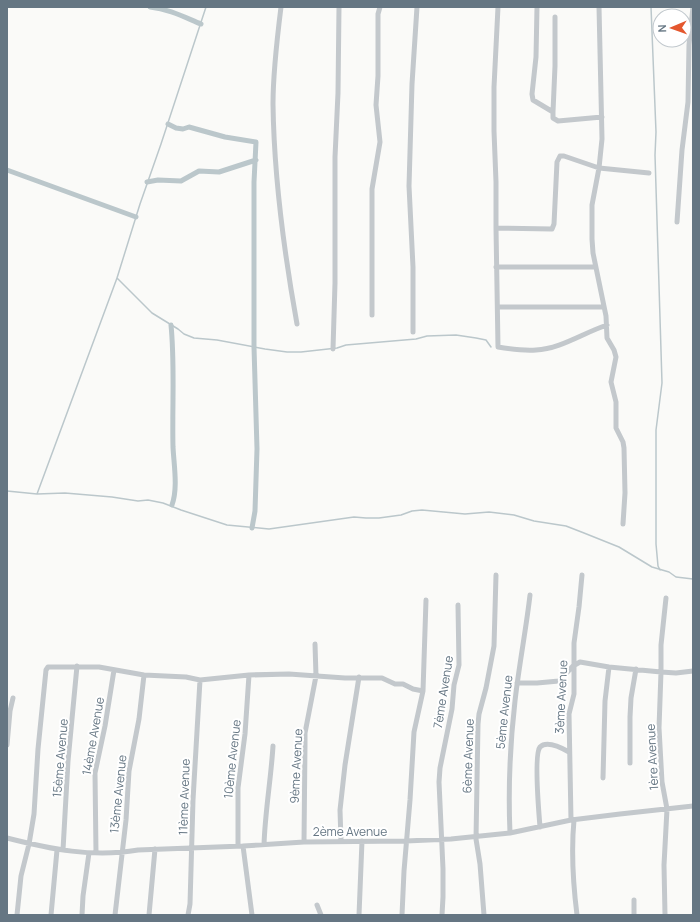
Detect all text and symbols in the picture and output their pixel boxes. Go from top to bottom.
north arrow [652,8,692,48]
text: N [654,24,669,33]
street label: 7ème Avenue [429,654,457,730]
street label: 3ème Avenue [551,660,571,734]
street label: 5ème Avenue [492,674,516,750]
street label: 14ème Avenue [78,696,108,776]
street label: 15ème Avenue [48,718,72,798]
street label: 6ème Avenue [458,718,478,794]
street label: 10ème Avenue [219,719,245,799]
street label: 1ère Avenue [642,723,662,791]
street label: 9ème Avenue [286,728,306,804]
street label: 13ème Avenue [105,754,131,834]
street label: 11ème Avenue [174,758,194,836]
street label: 2ème Avenue [313,823,387,840]

